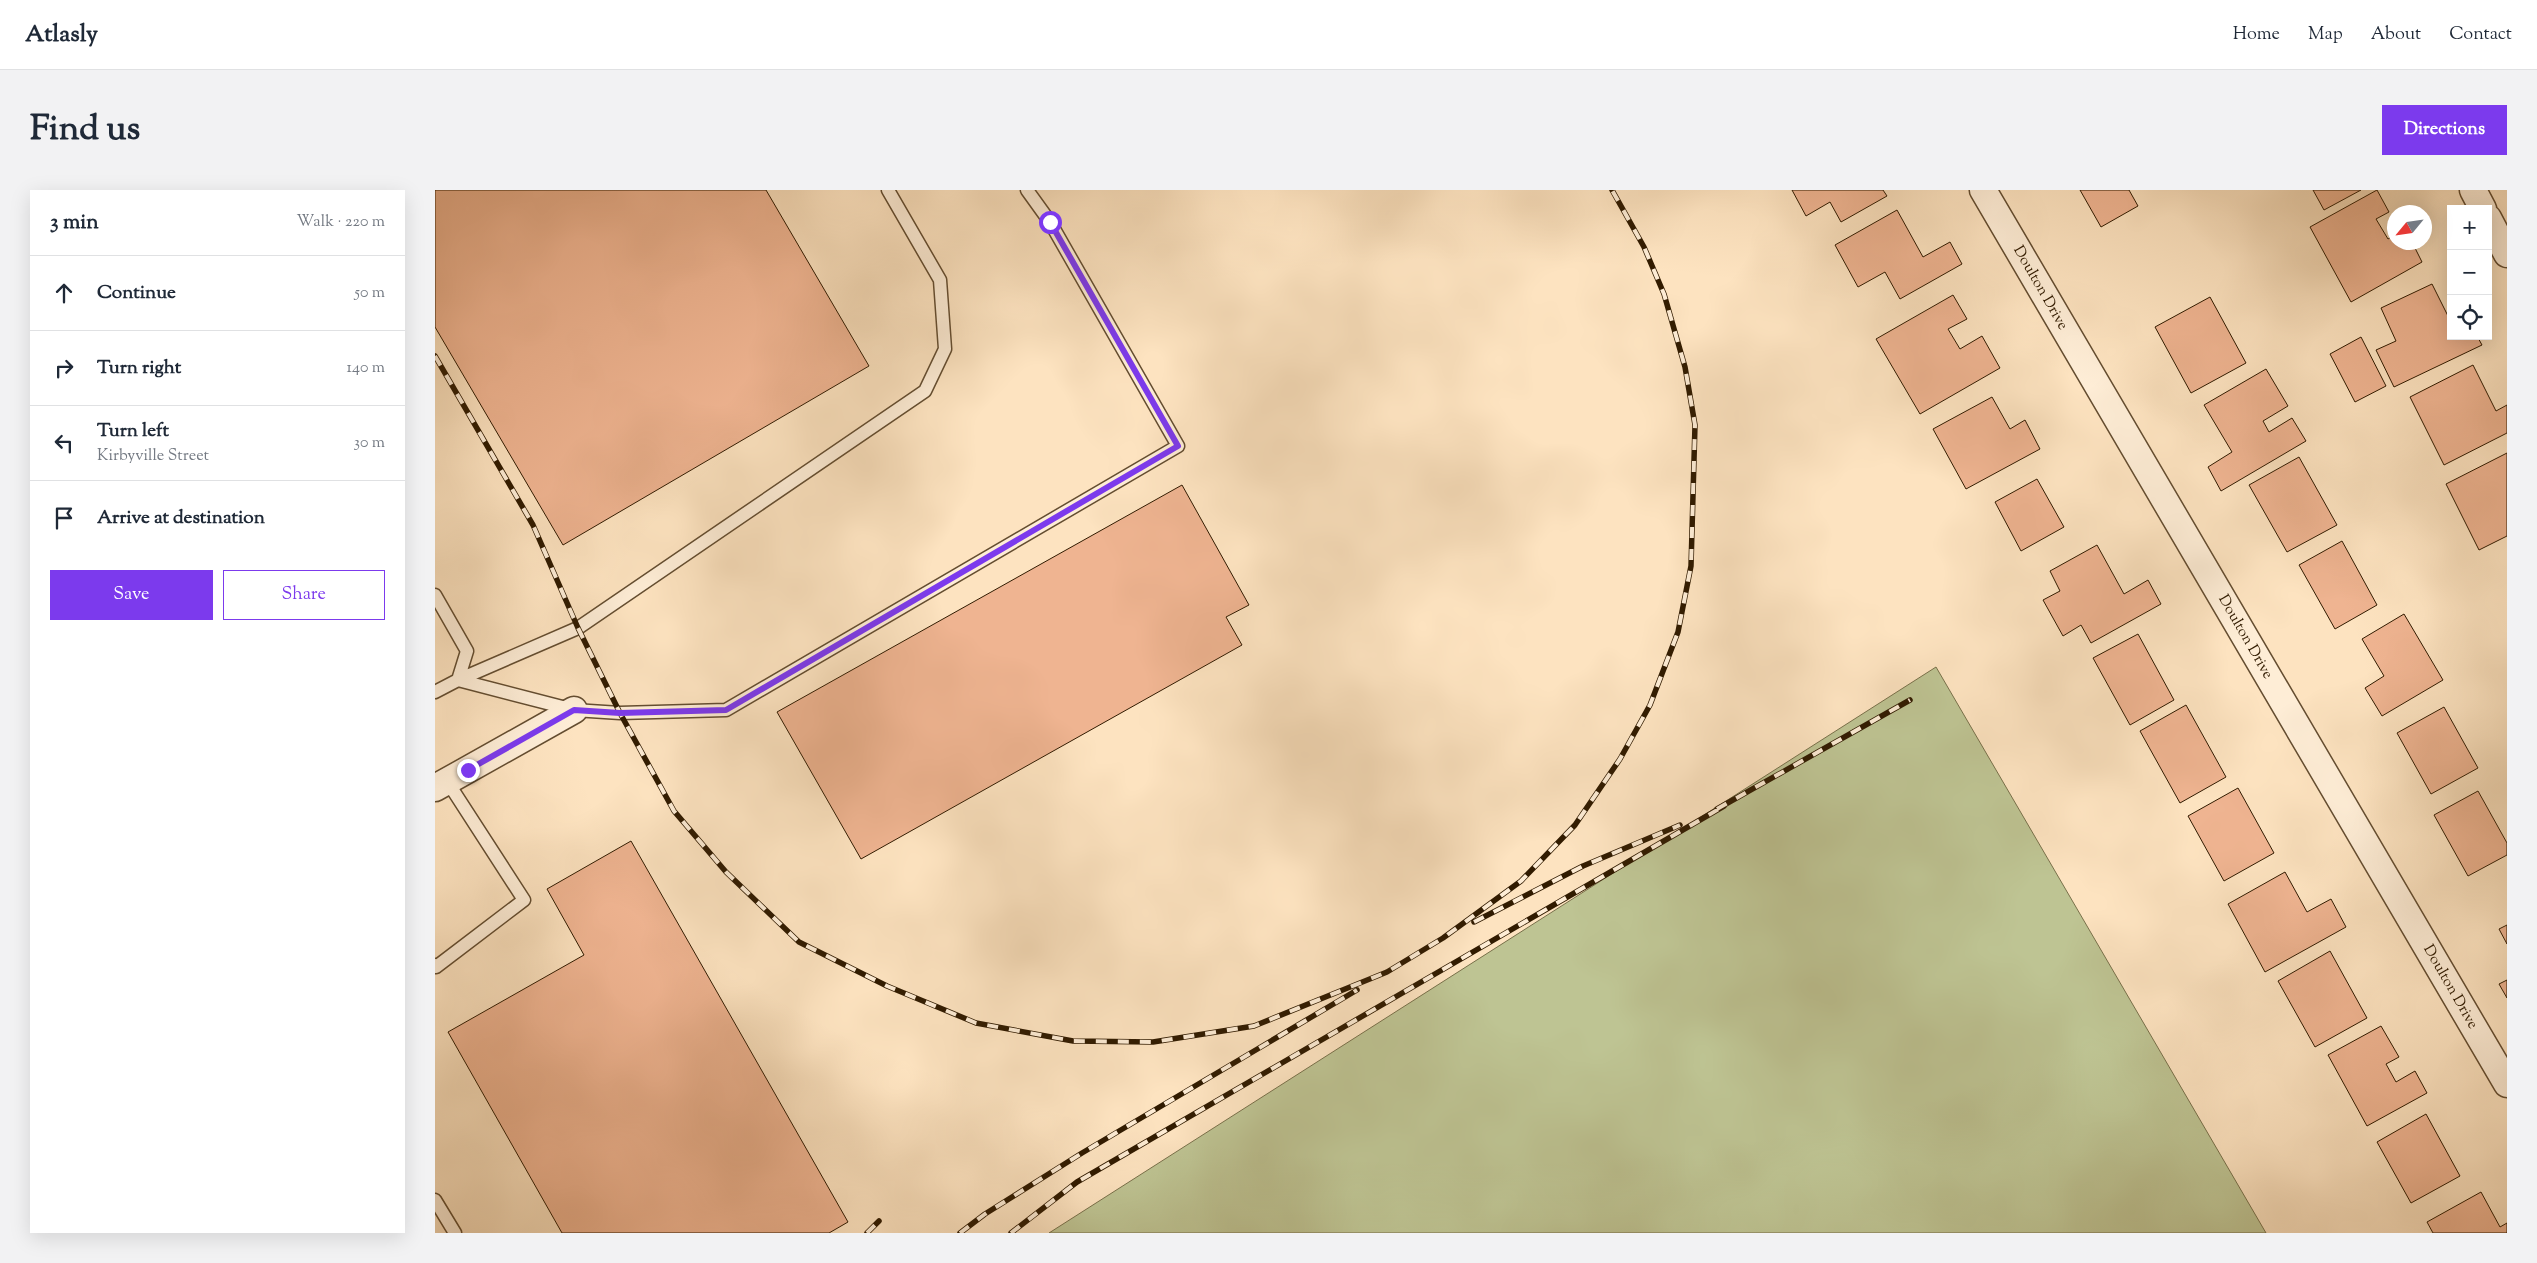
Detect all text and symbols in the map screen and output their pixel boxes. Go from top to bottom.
text: Atlasly [25,18,98,52]
text: Home [2233,22,2280,48]
text: Map [2308,22,2343,48]
text: About [2371,22,2421,48]
text: Contact [2449,22,2512,48]
text: Find us [30,105,140,156]
button: Directions [2382,105,2507,155]
north arrow [2387,205,2432,250]
map controls [2447,205,2492,340]
button: + [2447,205,2492,250]
text: 3 min [50,208,99,238]
text: Walk · 220 m [297,211,385,234]
route start [1039,211,1062,234]
street label: Doulton Drive [2007,242,2073,334]
button: − [2447,250,2492,295]
icon: ahead [50,279,78,307]
text: Continue [97,280,176,307]
text: 50 m [354,282,385,305]
button: locate [2447,295,2492,340]
icon: right [50,354,78,382]
text: Turn right [97,355,181,382]
text: 140 m [347,357,385,380]
text: Turn left [97,418,169,445]
icon: left [50,429,78,457]
text: 30 m [354,432,385,455]
text: Kirbyville Street [97,445,209,468]
icon: arrive [50,504,78,532]
text: Arrive at destination [97,505,265,532]
button: Save [50,570,213,620]
button: Share [223,570,385,620]
street label: Doulton Drive [2212,591,2278,683]
route end [457,759,480,782]
street label: Doulton Drive [2417,941,2483,1033]

